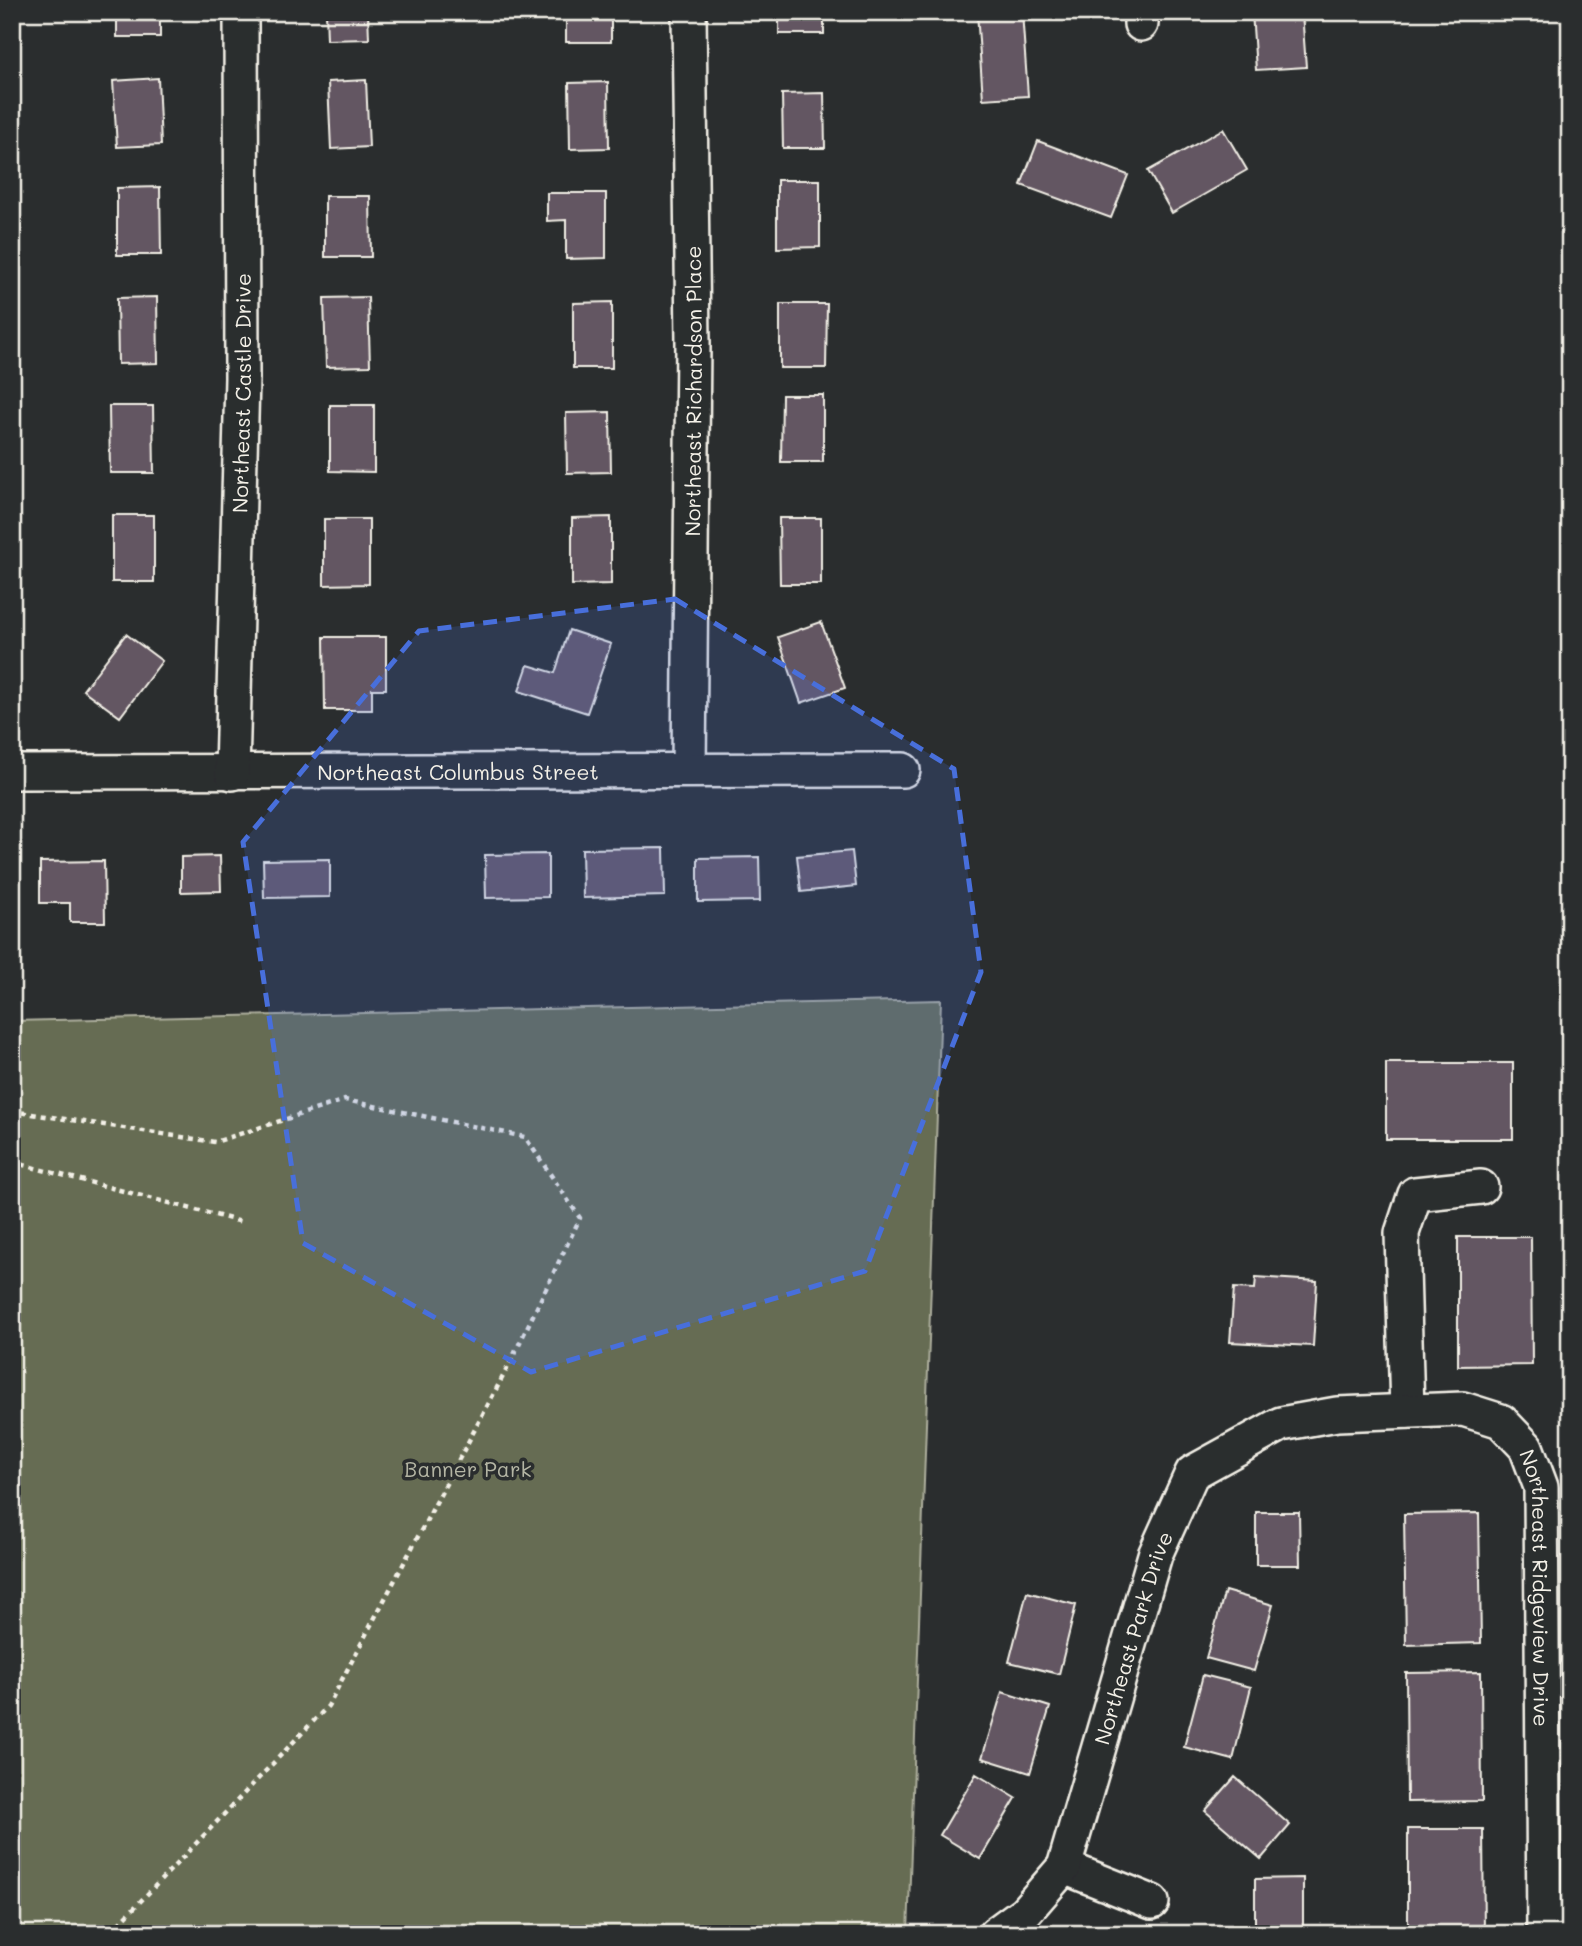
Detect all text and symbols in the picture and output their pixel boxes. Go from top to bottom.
street label: Northeast Richardson Place [678,246,707,536]
street label: Northeast Castle Drive [225,273,256,513]
street label: Northeast Columbus Street [317,757,599,785]
street label: Northeast Ridgeview Drive [1514,1445,1556,1727]
park label: Banner Park [404,1455,532,1482]
street label: Northeast Park Drive [1087,1527,1178,1748]

